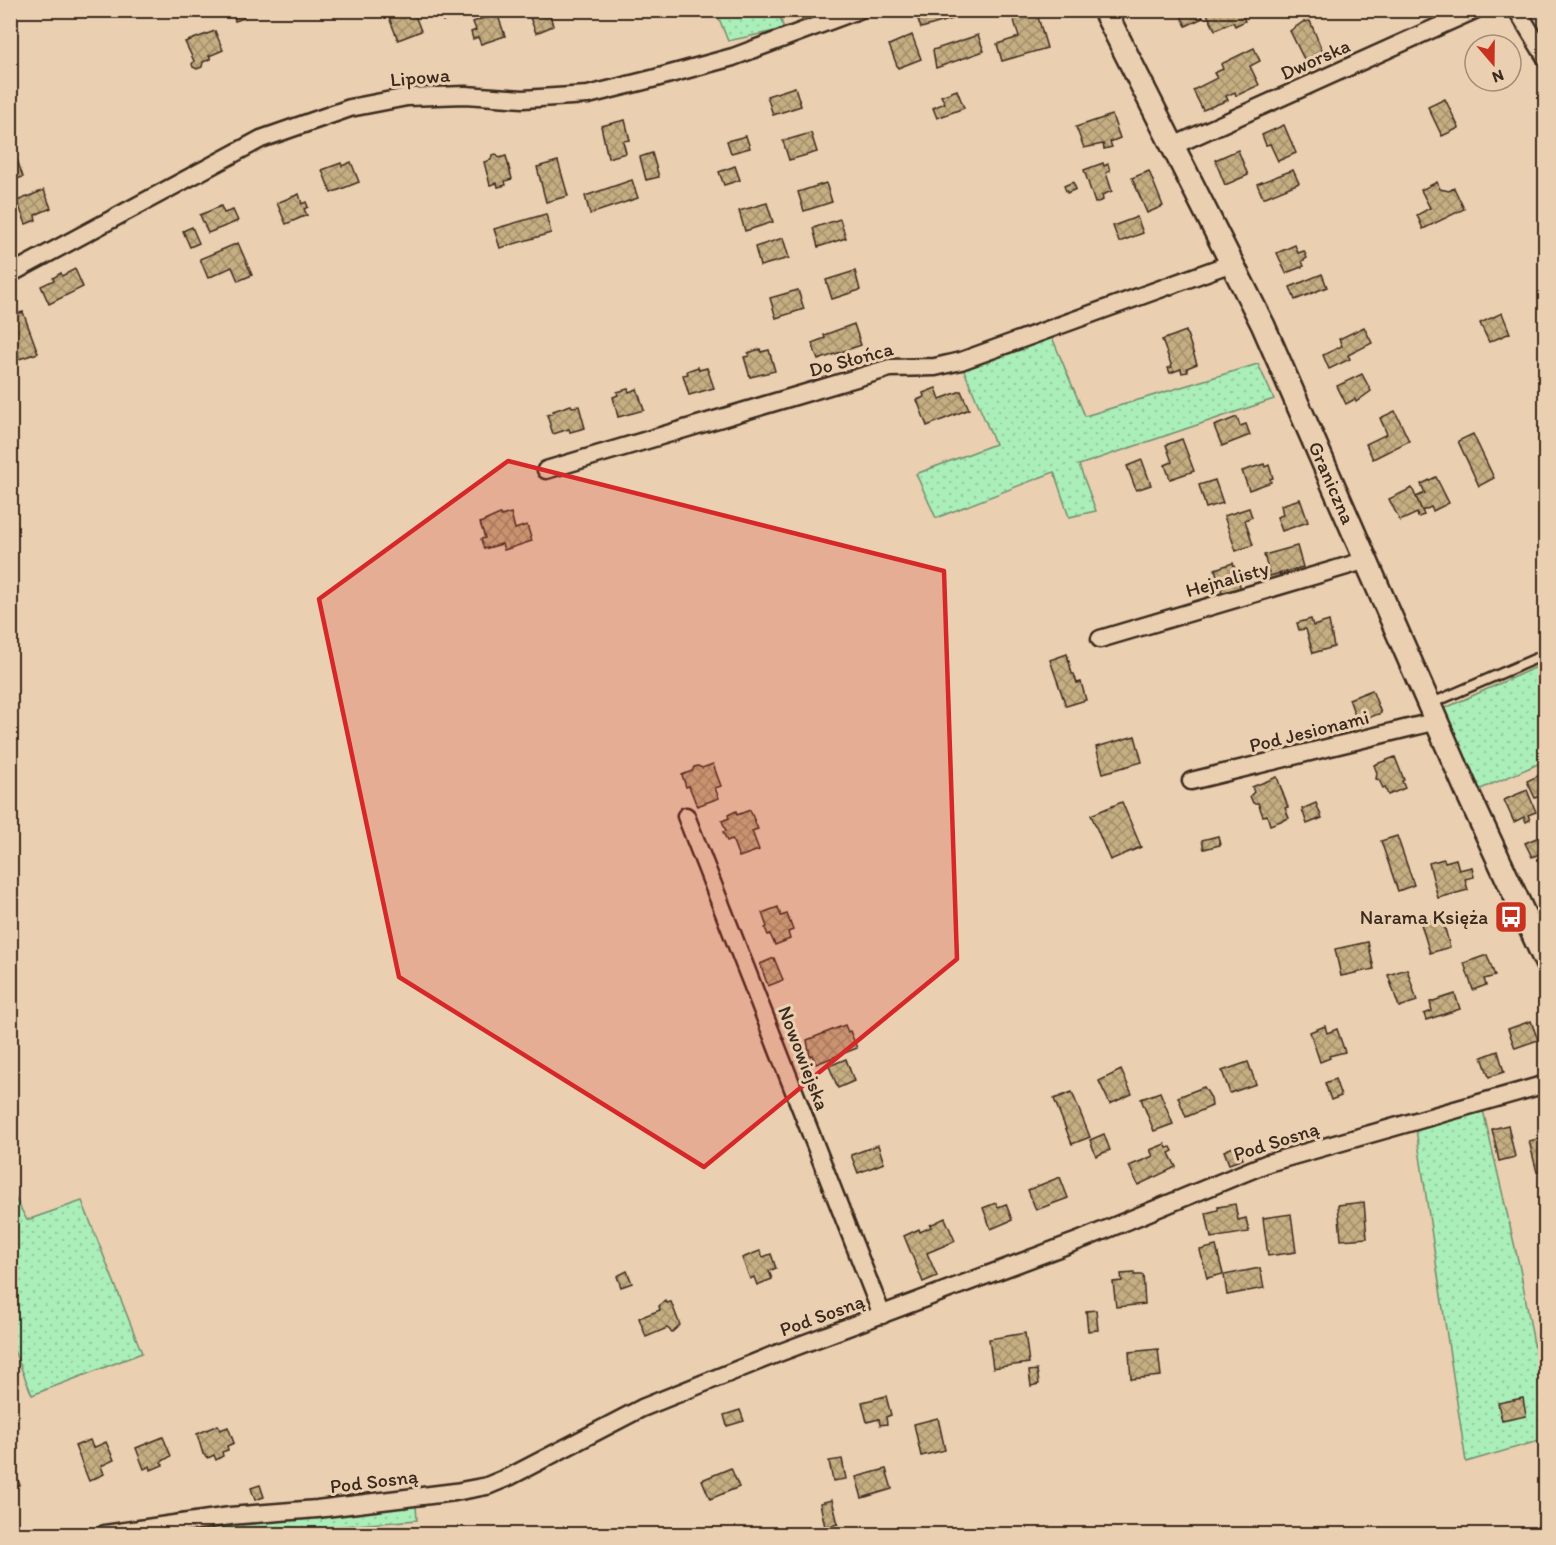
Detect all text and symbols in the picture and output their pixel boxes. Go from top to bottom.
street label: Dworska [1276,33,1354,85]
north arrow [1463,33,1523,93]
street label: Lipowa [389,62,452,92]
text: N [1490,66,1506,87]
street label: Do Słońca [806,336,896,382]
street label: Graniczna [1303,438,1361,528]
street label: Hejnalisty [1183,556,1272,602]
street label: Pod Jesionami [1247,705,1371,757]
bus stop icon: Narama Księża [1493,899,1529,935]
place label: Narama Księża [1360,905,1488,929]
street label: Nowowiejska [773,1003,835,1114]
street label: Pod Sosną [1230,1116,1322,1166]
street label: Pod Sosną [776,1288,868,1341]
street label: Pod Sosną [329,1464,420,1498]

